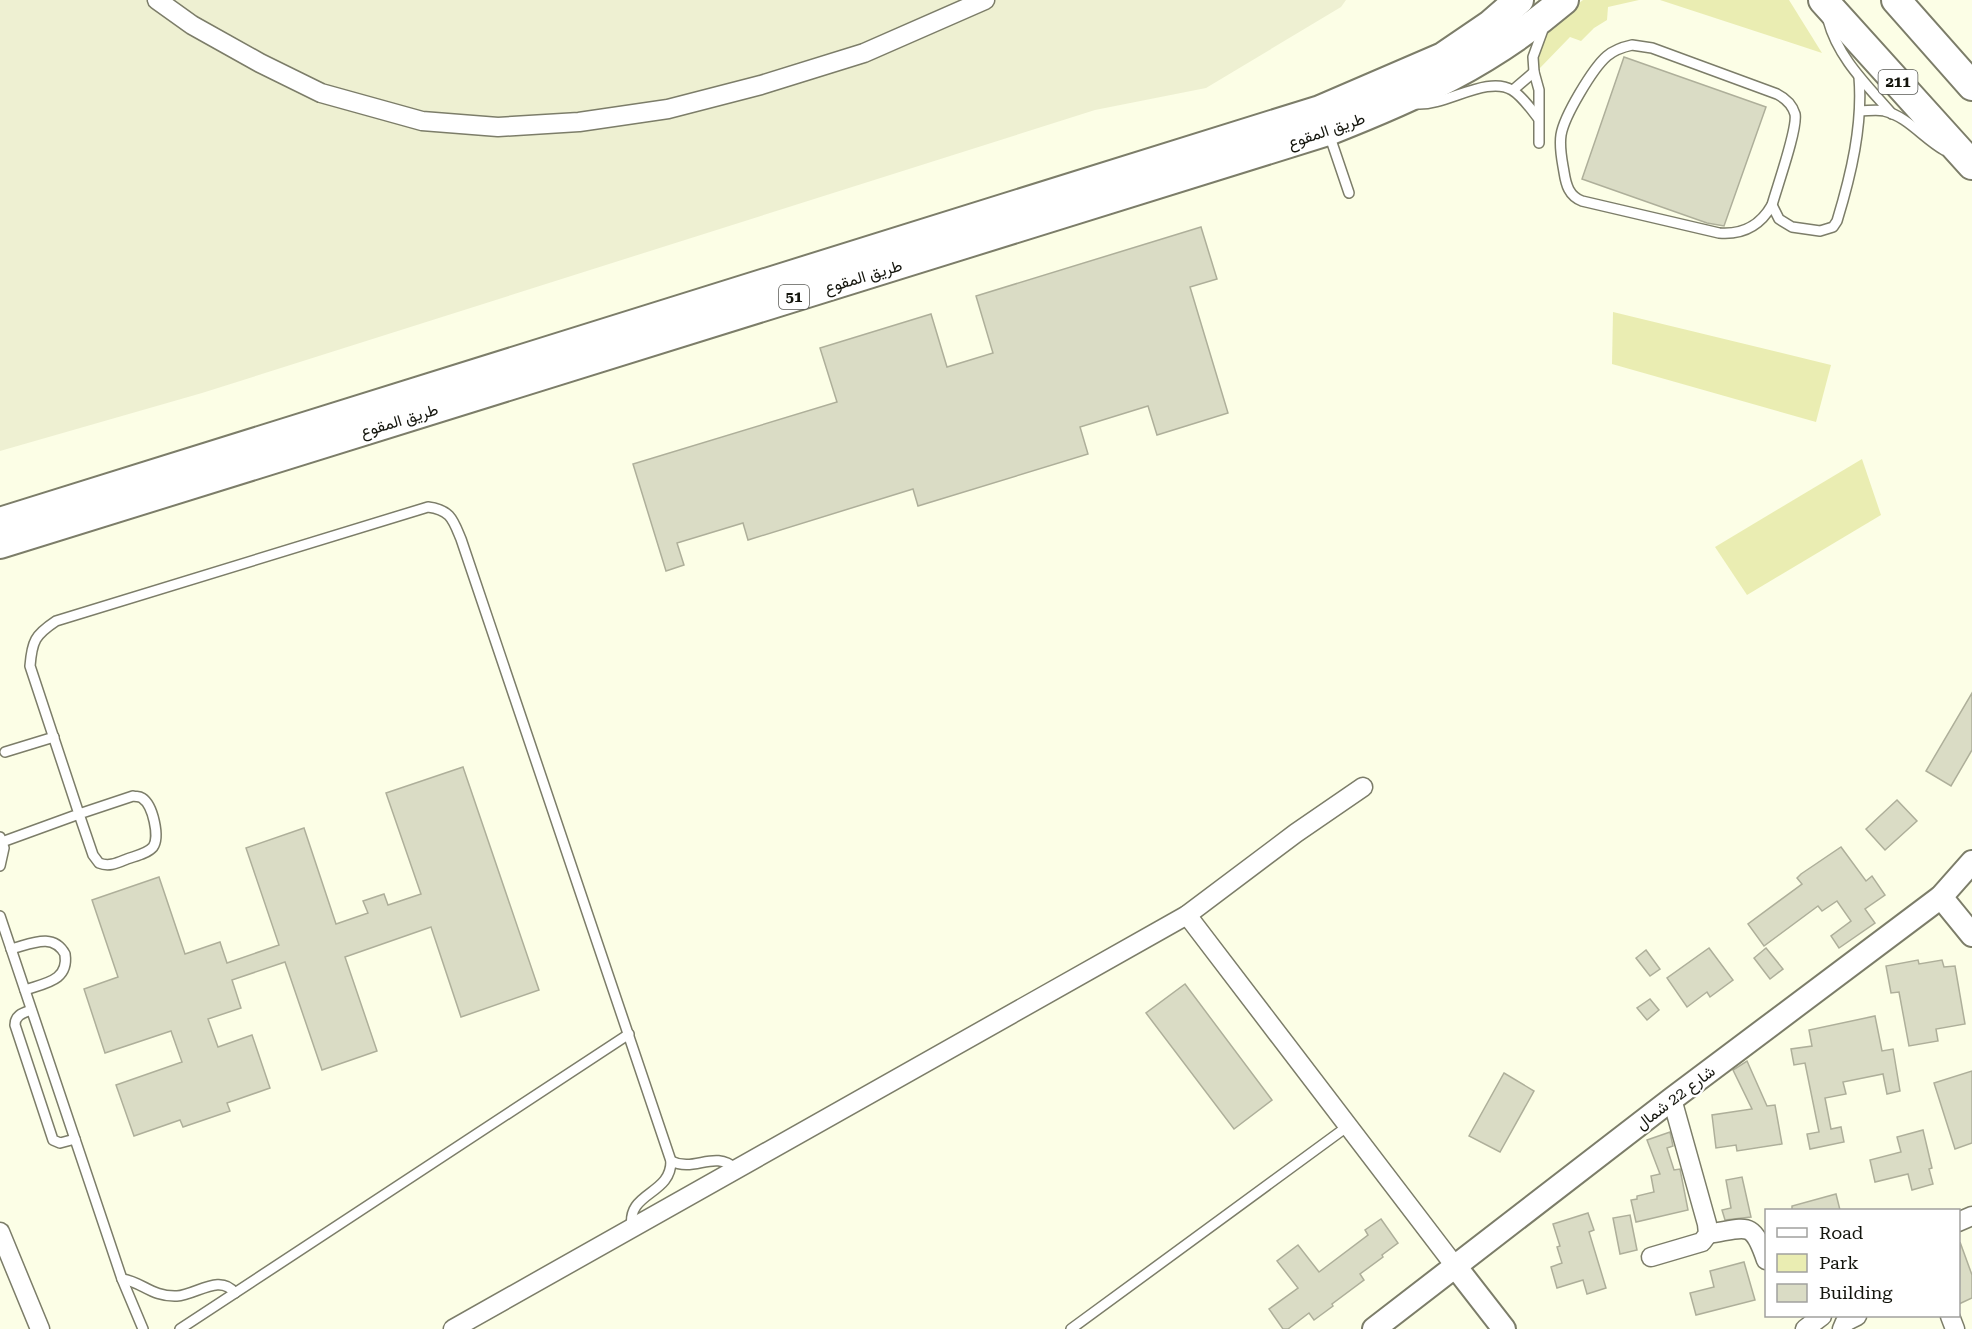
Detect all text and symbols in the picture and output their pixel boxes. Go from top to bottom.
road number: 211 [1878,70,1918,94]
street label: طريق المقوع [1285,108,1368,154]
street label: طريق المقوع [822,256,905,299]
road number: 51 [779,285,809,309]
street label: طريق المقوع [358,400,441,443]
street label: شارع 22 شمال [1632,1061,1720,1135]
legend [1765,1209,1960,1317]
text: Road [1819,1222,1864,1243]
text: Park [1819,1252,1859,1273]
text: Building [1819,1282,1893,1303]

